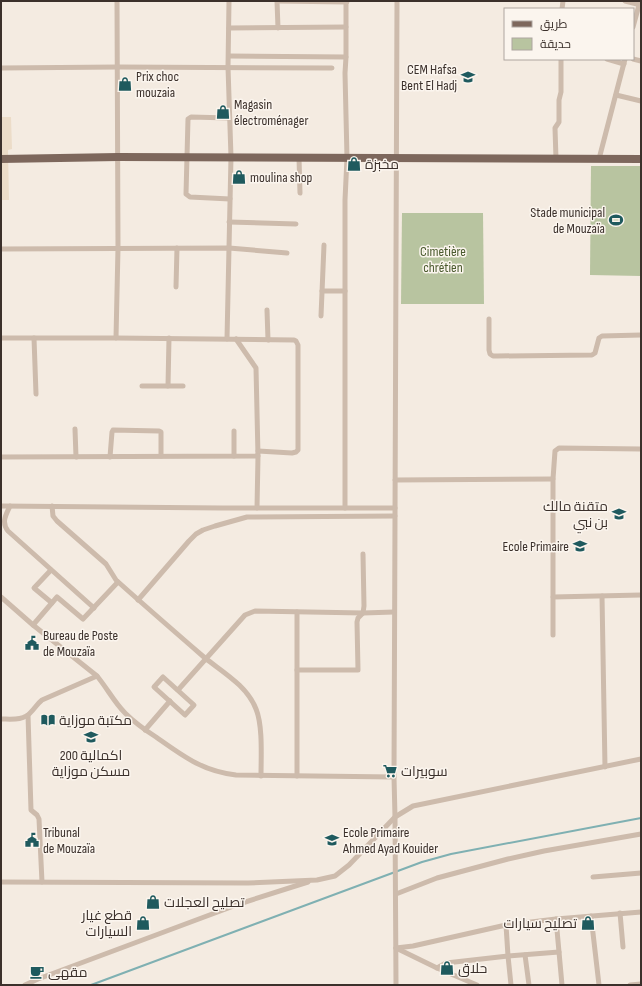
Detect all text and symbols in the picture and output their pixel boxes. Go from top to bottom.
legend [504,8,634,60]
text: طريق [540,17,568,32]
text: حديقة [540,37,571,52]
place label: CEM Hafsa Bent El Hadj [401,61,457,94]
place label: Prix choc mouzaia [136,68,179,101]
school or university icon: CEM Hafsa Bent El Hadj [460,69,476,85]
shop icon: Prix choc mouzaia [117,76,133,92]
place label: Magasin électroménager [234,96,308,129]
shop icon: Magasin électroménager [215,104,231,120]
shop icon: مخبزة [346,156,362,172]
place label: مخبزة [365,156,399,173]
shop icon: moulina shop [231,169,247,185]
place label: moulina shop [250,169,313,186]
place label: Stade municipal de Mouzaïa [530,204,605,237]
sports icon: Stade municipal de Mouzaïa [608,212,624,228]
park label: Cimetière chrétien [420,243,466,276]
place label: متقنة مالك بن نبي [543,498,608,534]
school or university icon: متقنة مالك بن نبي [611,506,627,522]
place label: Ecole Primaire [503,538,569,555]
school or university icon: Ecole Primaire [572,538,588,554]
place label: Bureau de Poste de Mouzaïa [43,627,118,660]
public building icon: Bureau de Poste de Mouzaïa [24,635,40,651]
library icon: مكتبة موزاية [40,712,56,728]
place label: مكتبة موزاية [59,712,132,729]
school or university icon: اكمالية 200 مسكن موزاية [83,729,99,745]
place label: اكمالية 200 مسكن موزاية [52,747,130,780]
supermarket icon: سوبيرات [382,763,398,779]
place label: سوبيرات [401,763,448,780]
place label: Tribunal de Mouzaïa [43,824,95,857]
place label: Ecole Primaire Ahmed Ayad Kouider [342,824,438,857]
public building icon: Tribunal de Mouzaïa [24,832,40,848]
school or university icon: Ecole Primaire Ahmed Ayad Kouider [324,832,340,848]
shop icon: تصليح العجلات [145,894,161,910]
place label: تصليح العجلات [164,894,245,911]
place label: قطع غيار السيارات [81,907,132,940]
shop icon: قطع غيار السيارات [135,915,151,931]
place label: تصليح سيارات [504,915,577,932]
shop icon: تصليح سيارات [580,915,596,931]
shop icon: حلاق [439,960,455,976]
place label: حلاق [458,960,487,977]
cafe icon: مقهى [29,964,45,980]
place label: مقهى [48,964,88,981]

